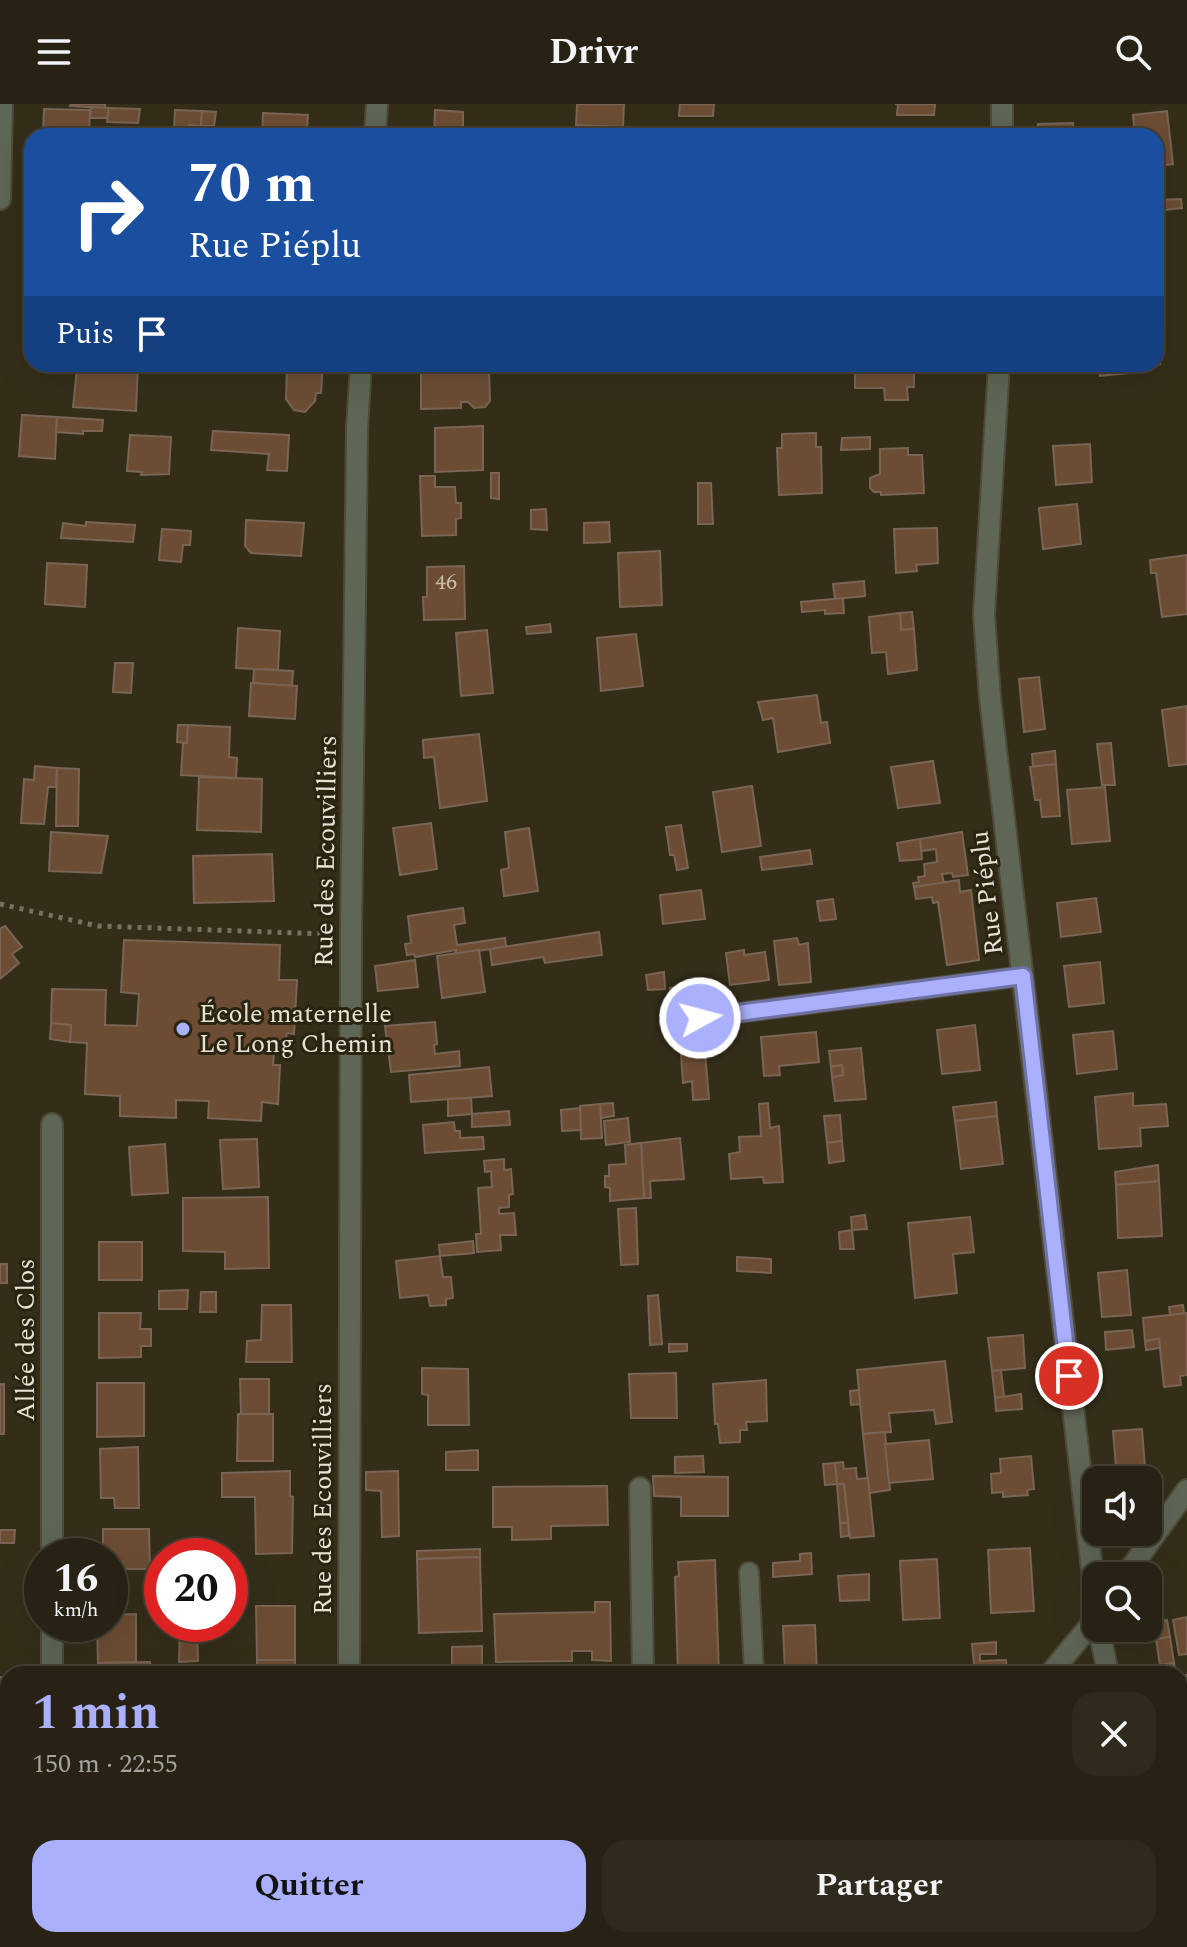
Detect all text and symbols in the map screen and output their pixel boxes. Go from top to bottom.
text: Drivr [549,25,638,80]
icon: menu [32,30,76,74]
icon: search [1111,30,1155,74]
text: 70 m [188,142,315,227]
icon: right [56,160,160,264]
text: Rue Piéplu [188,219,361,274]
text: Puis [56,311,114,357]
icon: arrive [130,312,174,356]
house number: 46 [435,566,457,599]
street label: Rue des Ecouvilliers [304,735,348,967]
street label: Rue Piéplu [960,828,1014,958]
position arrow [658,976,742,1060]
place label: École maternelle Le Long Chemin [199,994,393,1064]
marker: École maternelle Le Long Chemin [174,1020,192,1038]
street label: Allée des Clos [6,1259,46,1421]
pin [1035,1342,1103,1410]
icon: arrive [1047,1354,1091,1398]
street label: Rue des Ecouvilliers [303,1383,343,1615]
map controls [1082,1466,1162,1642]
button: sound [1082,1466,1162,1546]
speed limit sign: 20 [144,1538,248,1642]
text: 16 [54,1549,98,1610]
button: search [1082,1562,1162,1642]
text: km/h [54,1595,99,1625]
text: 1 min [32,1677,160,1750]
button: close [1072,1692,1156,1776]
text: 150 m · 22:55 [32,1744,178,1784]
button: Quitter [32,1840,586,1932]
button: Partager [602,1840,1156,1932]

